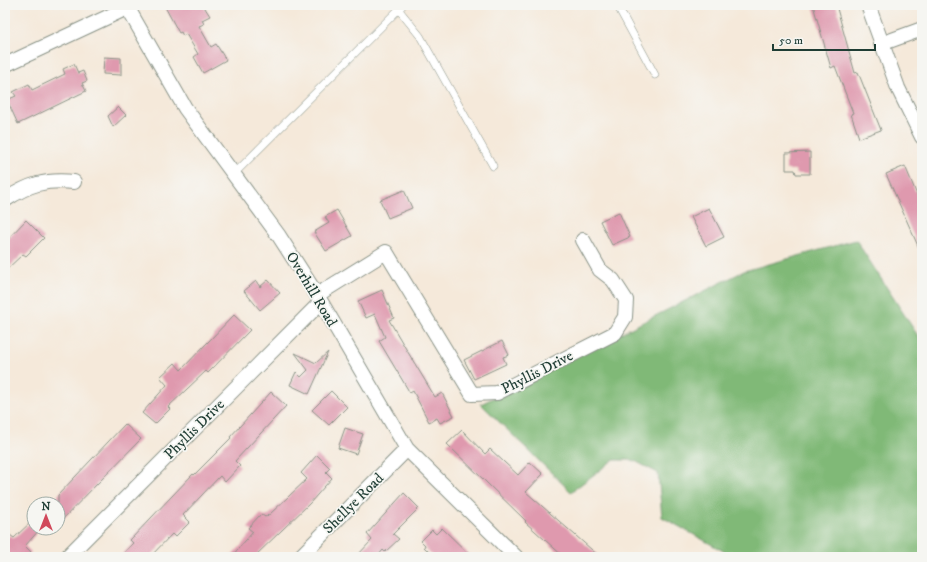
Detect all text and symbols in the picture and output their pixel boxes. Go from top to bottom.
scale bar [773,26,875,52]
text: 50 m [779,33,803,48]
street label: Overhill Road [282,248,342,331]
street label: Phyllis Drive [498,346,576,399]
street label: Phyllis Drive [160,395,229,464]
street label: Shellye Road [319,469,388,538]
north arrow [26,496,66,536]
text: N [41,500,51,514]

